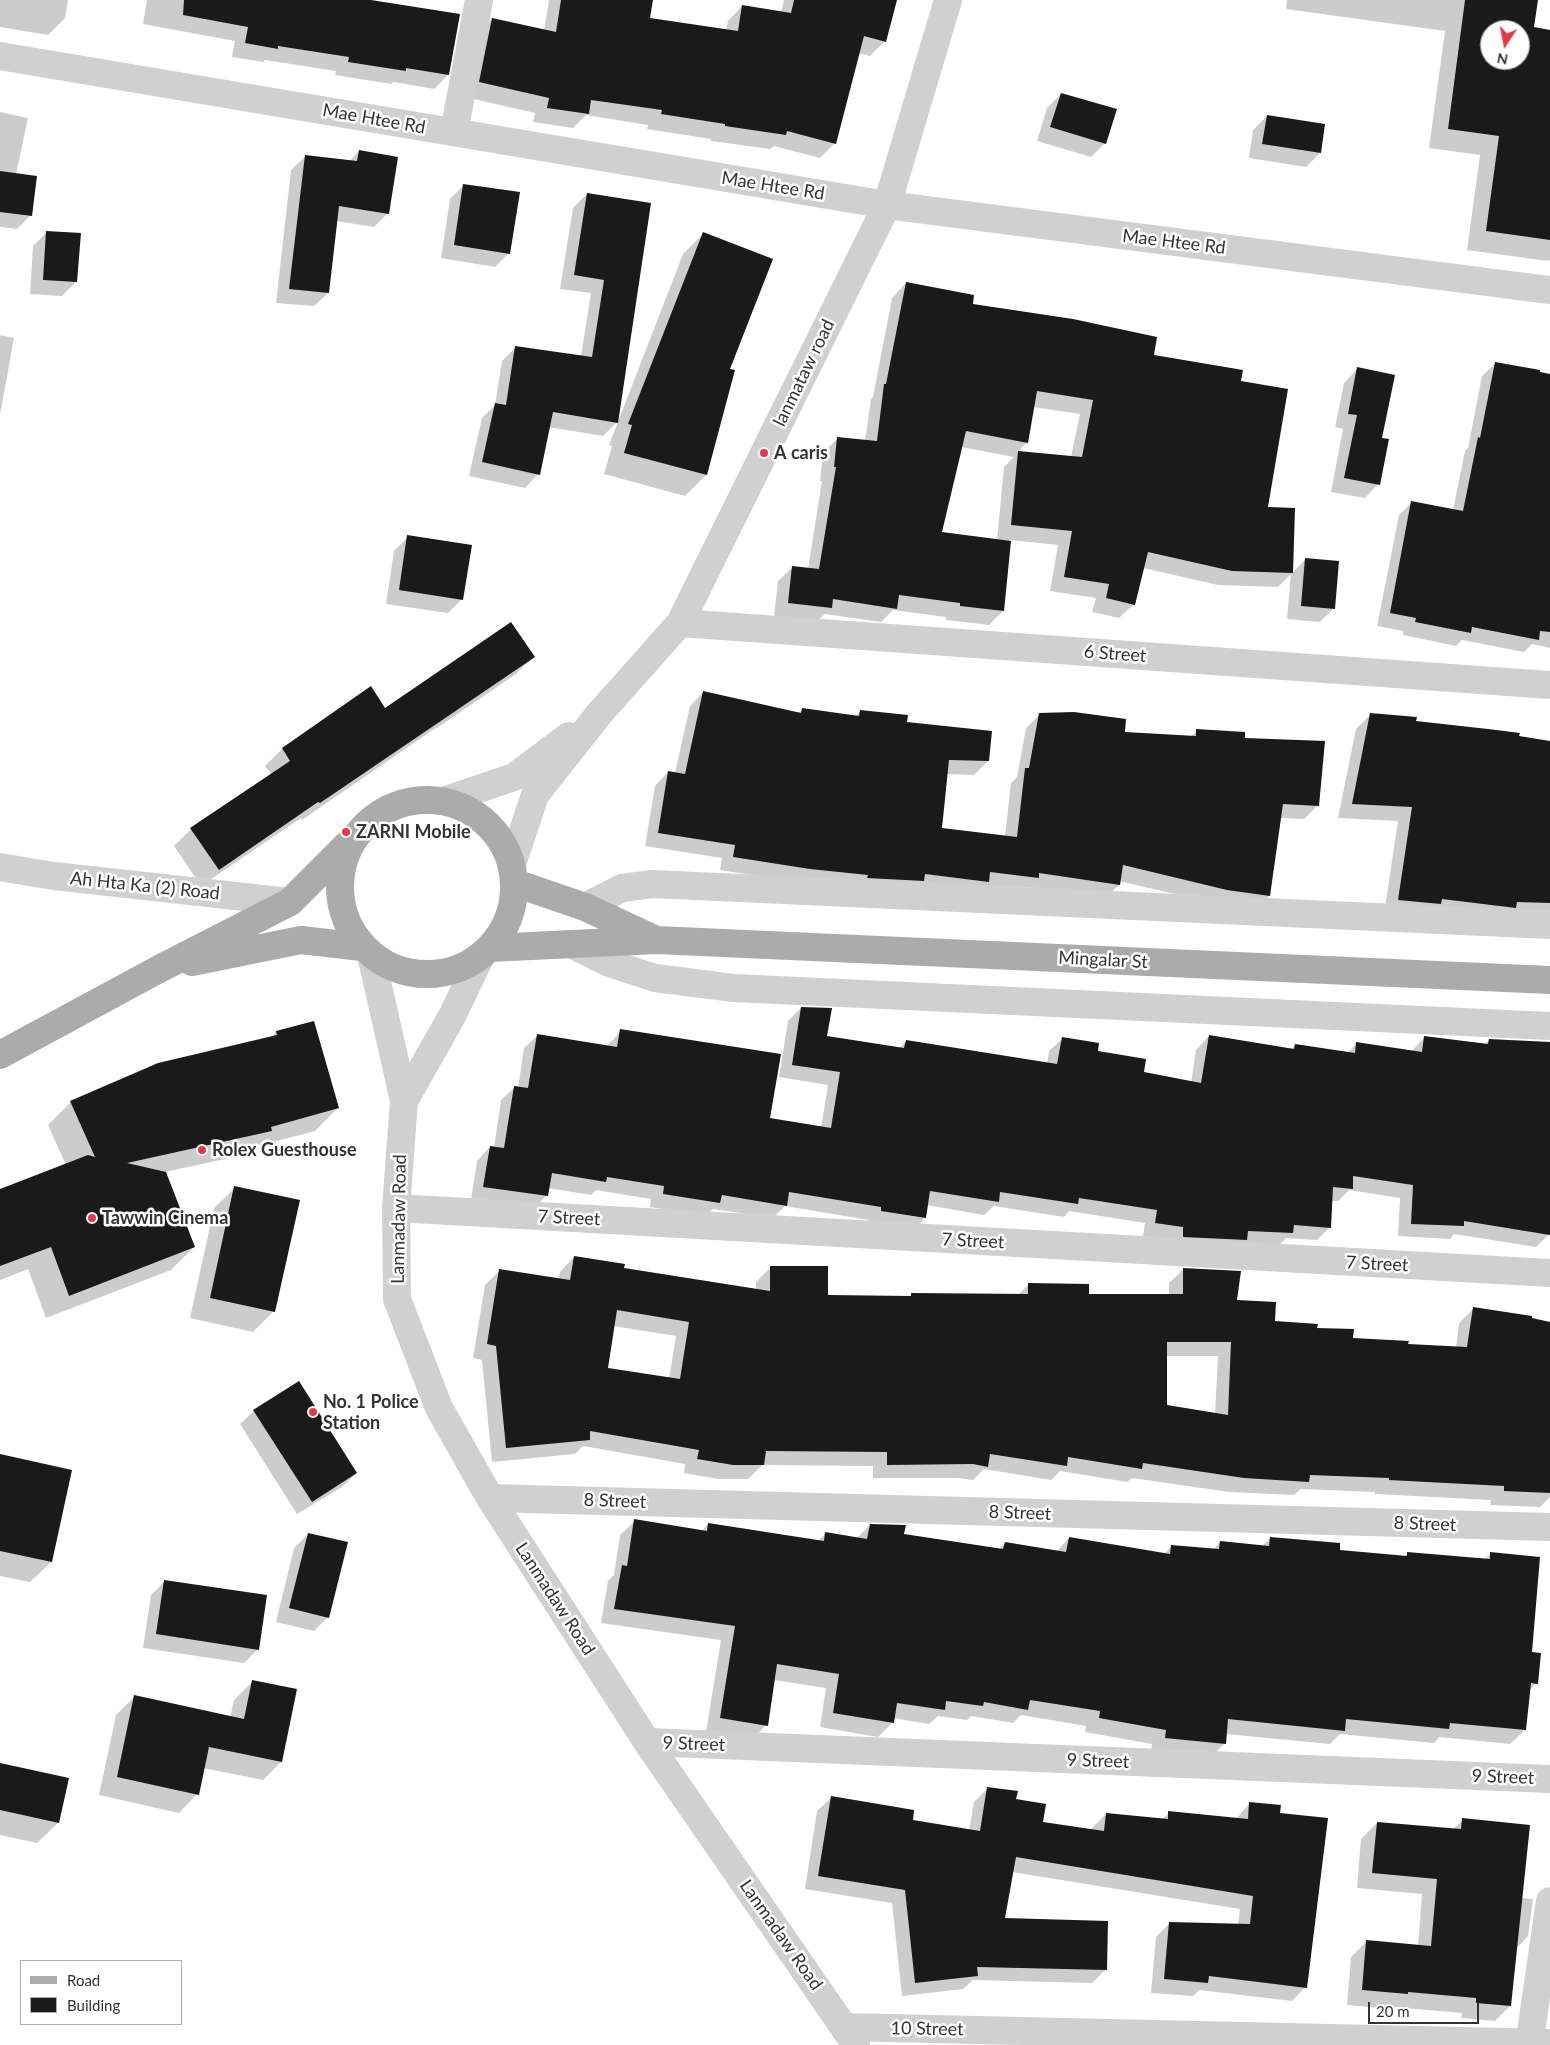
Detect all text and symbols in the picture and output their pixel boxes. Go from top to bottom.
north arrow [1480,20,1530,70]
text: N [1495,50,1509,69]
street label: Mae Htee Rd [321,99,427,139]
street label: Mae Htee Rd [720,167,826,205]
street label: Mae Htee Rd [1121,225,1227,259]
street label: lanmataw road [769,316,839,430]
place label: A caris [774,442,828,464]
marker: A caris [758,447,770,459]
street label: 6 Street [1083,641,1147,667]
place label: ZARNI Mobile [356,821,470,843]
marker: ZARNI Mobile [340,826,352,838]
street label: Ah Hta Ka (2) Road [69,867,221,905]
street label: Mingalar St [1058,947,1148,973]
place label: Rolex Guesthouse [212,1139,356,1161]
marker: Rolex Guesthouse [196,1144,208,1156]
street label: Lanmadaw Road [387,1154,411,1284]
street label: 7 Street [537,1206,601,1230]
place label: Tawwin Cinema [102,1207,228,1229]
marker: Tawwin Cinema [86,1212,98,1224]
street label: 7 Street [941,1229,1005,1253]
street label: 7 Street [1345,1252,1409,1276]
place label: No. 1 Police Station [323,1391,419,1434]
marker: No. 1 Police Station [307,1406,319,1418]
street label: 8 Street [583,1489,647,1513]
street label: 8 Street [988,1501,1052,1525]
street label: 8 Street [1393,1512,1457,1536]
street label: Lanmadaw Road [511,1539,599,1659]
street label: 9 Street [662,1732,726,1756]
street label: 9 Street [1066,1749,1130,1773]
street label: 9 Street [1471,1765,1535,1789]
street label: Lanmadaw Road [735,1876,827,1994]
legend [20,1960,182,2025]
text: Road [67,1971,100,1989]
scale bar [1370,1992,1481,2024]
text: Building [67,1996,120,2014]
text: 20 m [1376,2002,1410,2020]
street label: 10 Street [890,2018,964,2040]

